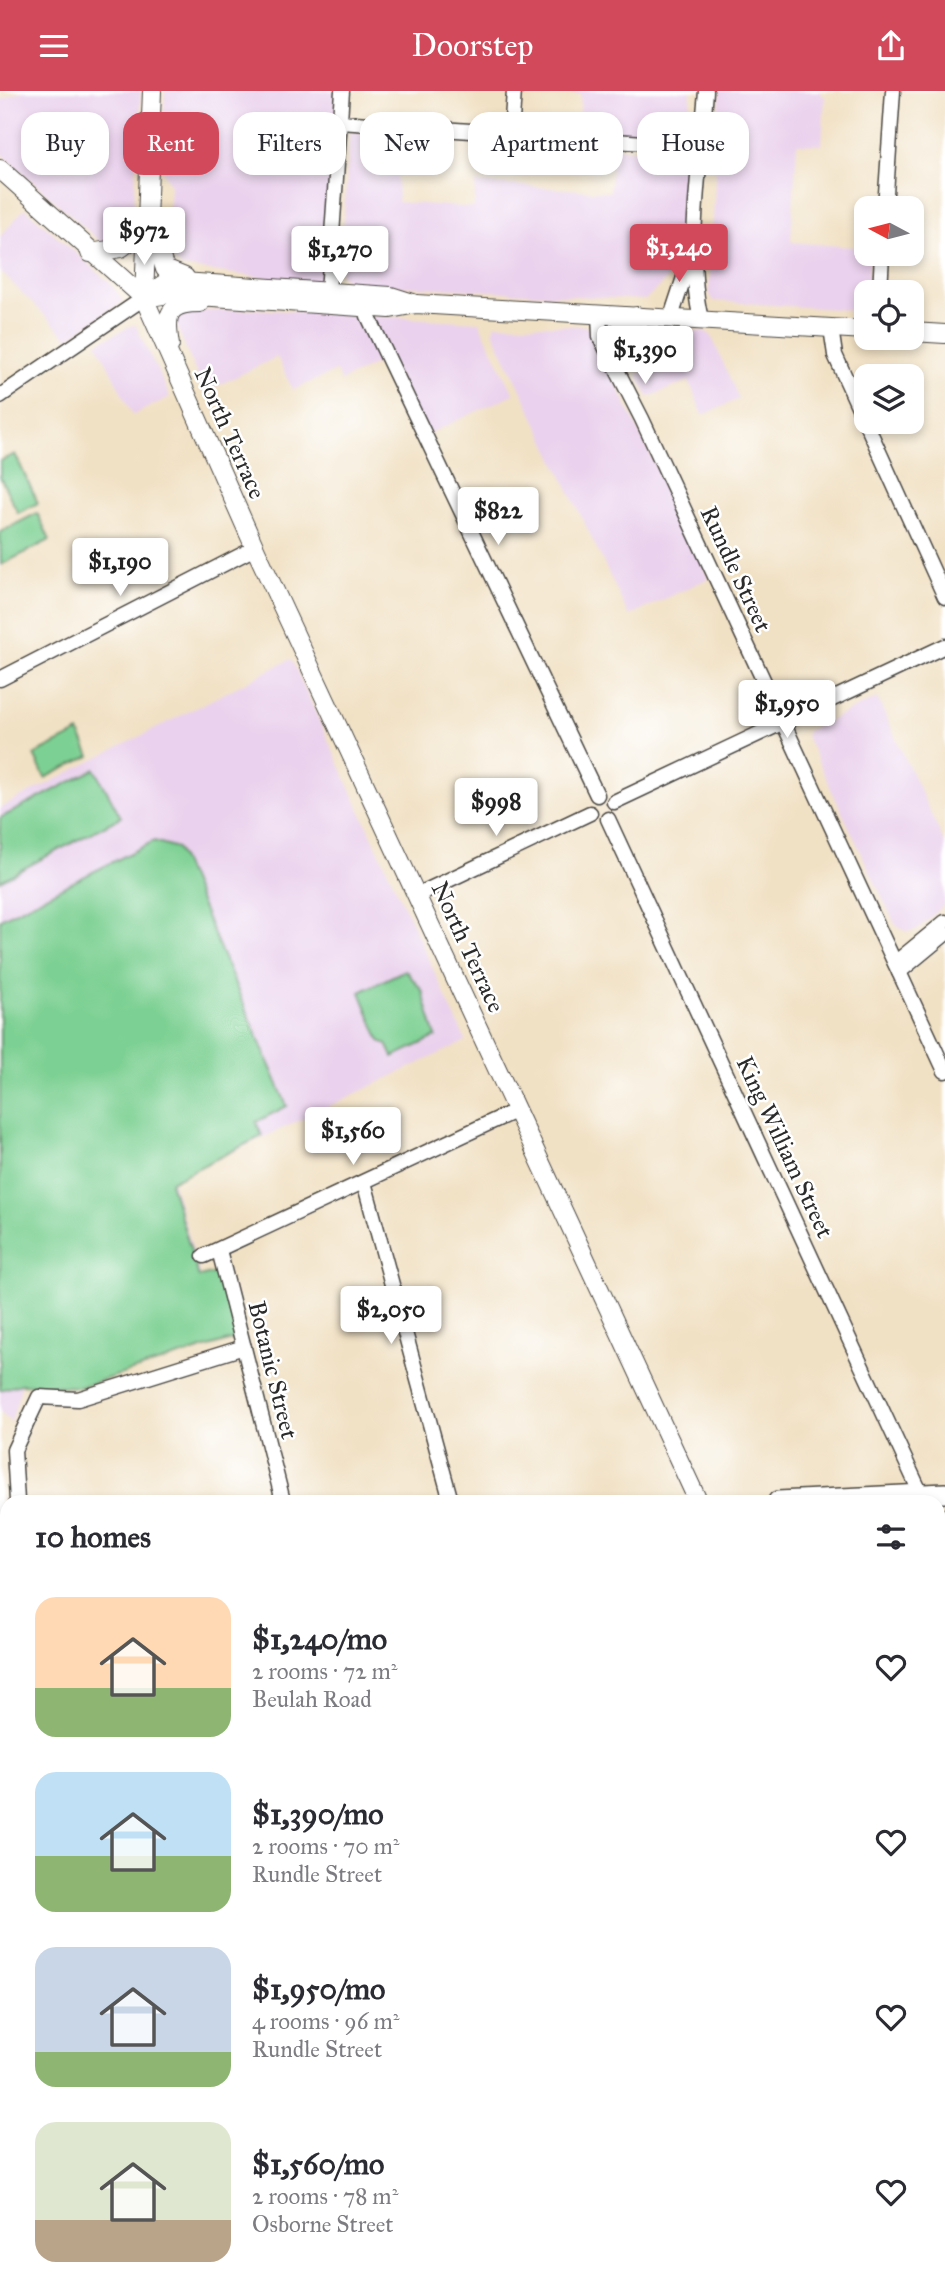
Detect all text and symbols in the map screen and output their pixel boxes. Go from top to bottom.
text: Doorstep [411,26,534,65]
icon: menu [35,27,73,65]
icon: share [872,27,910,65]
chip: Buy [21,112,109,175]
chip: Rent [123,112,219,175]
chip: Filters [233,112,346,175]
chip: New [360,112,454,175]
chip: Apartment [468,112,623,175]
chip: House [637,112,749,175]
north arrow [854,196,924,266]
map controls [854,196,924,434]
pin: $972 [103,207,185,267]
text: $972 [119,216,169,244]
pin: $1,240 [622,225,736,284]
pin: $1,270 [283,227,397,286]
text: $1,240 [646,233,712,261]
text: $1,270 [307,235,373,263]
button: locate [854,280,924,350]
pin: $1,390 [588,327,702,386]
text: $1,390 [613,335,677,363]
street label: North Terrace [188,363,272,503]
button: layers [854,364,924,434]
pin: $822 [457,487,539,547]
text: $822 [474,496,522,524]
street label: Rundle Street [694,501,778,637]
pin: $1,190 [63,539,177,598]
text: $1,190 [88,547,152,575]
pin: $1,950 [730,681,844,740]
text: $1,950 [754,689,820,717]
pin: $998 [455,779,537,838]
text: $998 [471,787,521,815]
street label: North Terrace [425,877,511,1017]
street label: King William Street [730,1051,840,1243]
pin: $1,560 [296,1107,410,1167]
text: $1,560 [321,1116,385,1144]
pin: $2,050 [334,1287,448,1346]
text: $2,050 [356,1295,426,1323]
street label: Botanic Street [241,1298,305,1443]
icon: filters [872,1518,910,1556]
text: 10 homes [35,1519,151,1555]
text: $1,240/mo [252,1621,387,1657]
icon: home [91,1625,175,1709]
icon: heart [872,1648,910,1686]
text: 2 rooms · 72 m² [252,1657,397,1685]
text: Beulah Road [252,1685,372,1713]
text: $1,390/mo [252,1796,384,1832]
icon: home [91,1800,175,1884]
icon: heart [872,1823,910,1861]
text: 2 rooms · 70 m² [252,1832,400,1860]
text: Rundle Street [252,1860,382,1888]
text: $1,950/mo [252,1971,385,2007]
icon: home [91,1975,175,2059]
icon: heart [872,1998,910,2036]
text: 4 rooms · 96 m² [252,2007,399,2035]
text: Rundle Street [252,2035,382,2063]
text: $1,560/mo [252,2146,384,2182]
icon: home [91,2150,175,2234]
icon: heart [872,2173,910,2211]
text: 2 rooms · 78 m² [252,2182,398,2210]
text: Osborne Street [252,2210,394,2238]

